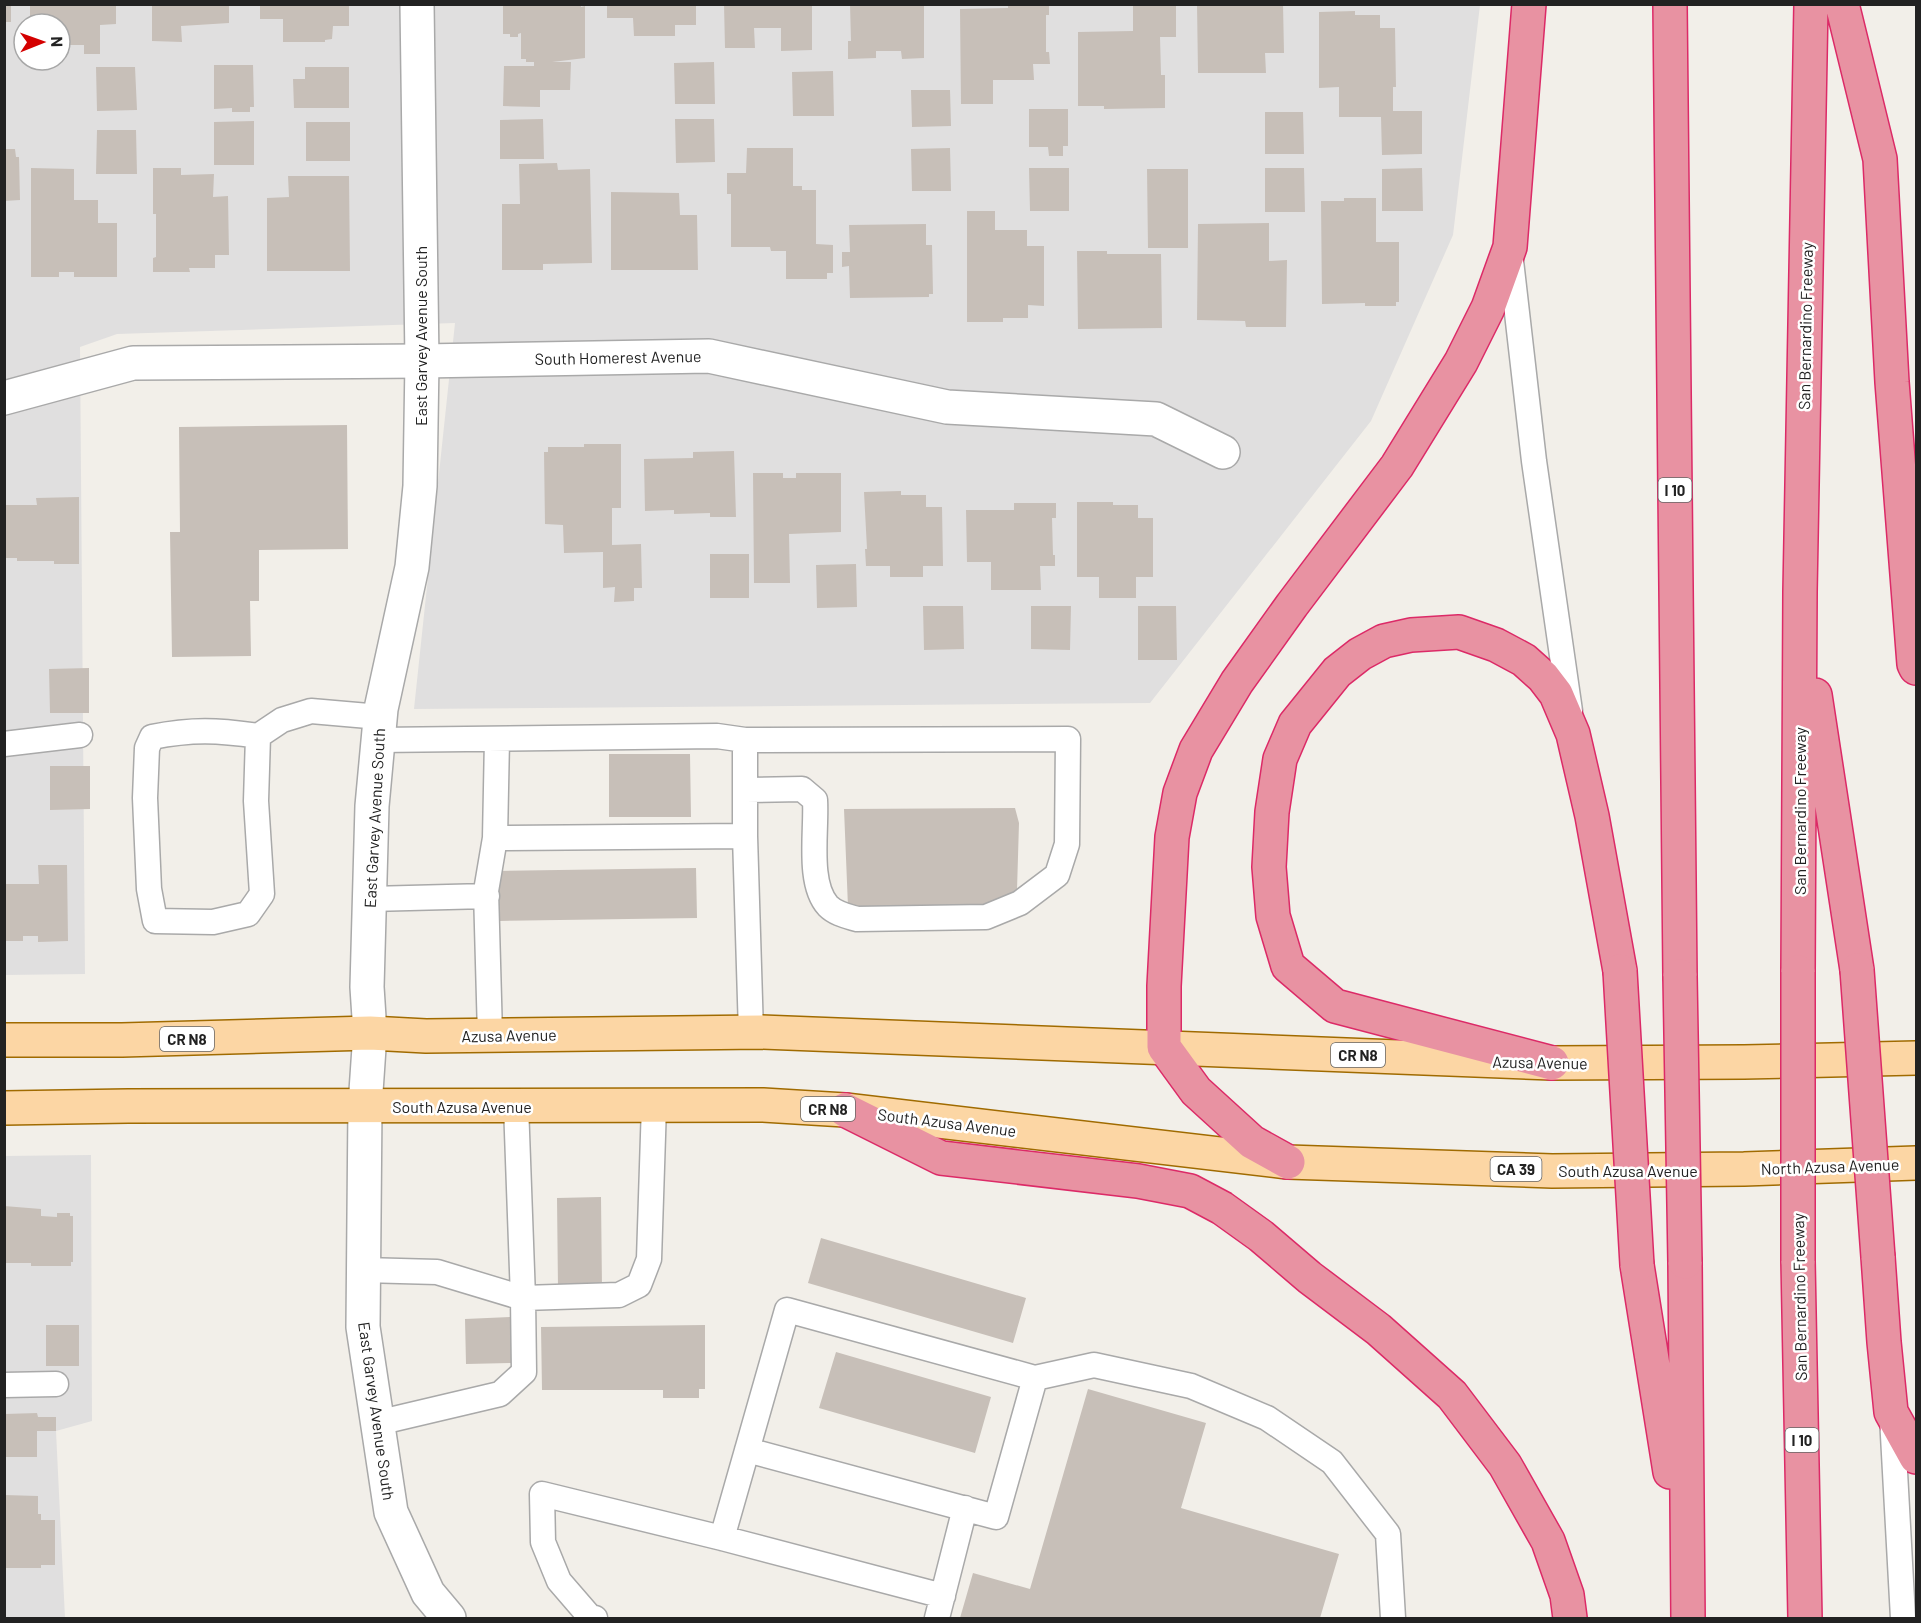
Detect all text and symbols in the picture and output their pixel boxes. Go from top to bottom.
north arrow [12,12,72,72]
text: N [48,36,67,47]
street label: San Bernardino Freeway [1794,241,1816,410]
street label: East Garvey Avenue South [411,246,430,426]
street label: South Homerest Avenue [534,346,702,368]
road number: I 10 [1658,478,1692,502]
street label: San Bernardino Freeway [1790,726,1809,895]
street label: East Garvey Avenue South [360,728,388,908]
street label: Azusa Avenue [461,1025,557,1045]
road number: CR N8 [160,1027,214,1051]
road number: CR N8 [1331,1043,1385,1067]
street label: Azusa Avenue [1492,1052,1588,1072]
street label: South Azusa Avenue [392,1097,532,1116]
road number: CR N8 [801,1097,855,1121]
street label: South Azusa Avenue [877,1104,1017,1140]
street label: North Azusa Avenue [1760,1154,1900,1178]
road number: CA 39 [1490,1157,1541,1181]
street label: South Azusa Avenue [1558,1161,1698,1180]
street label: San Bernardino Freeway [1788,1212,1810,1381]
street label: East Garvey Avenue South [355,1321,399,1501]
road number: I 10 [1786,1428,1818,1452]

